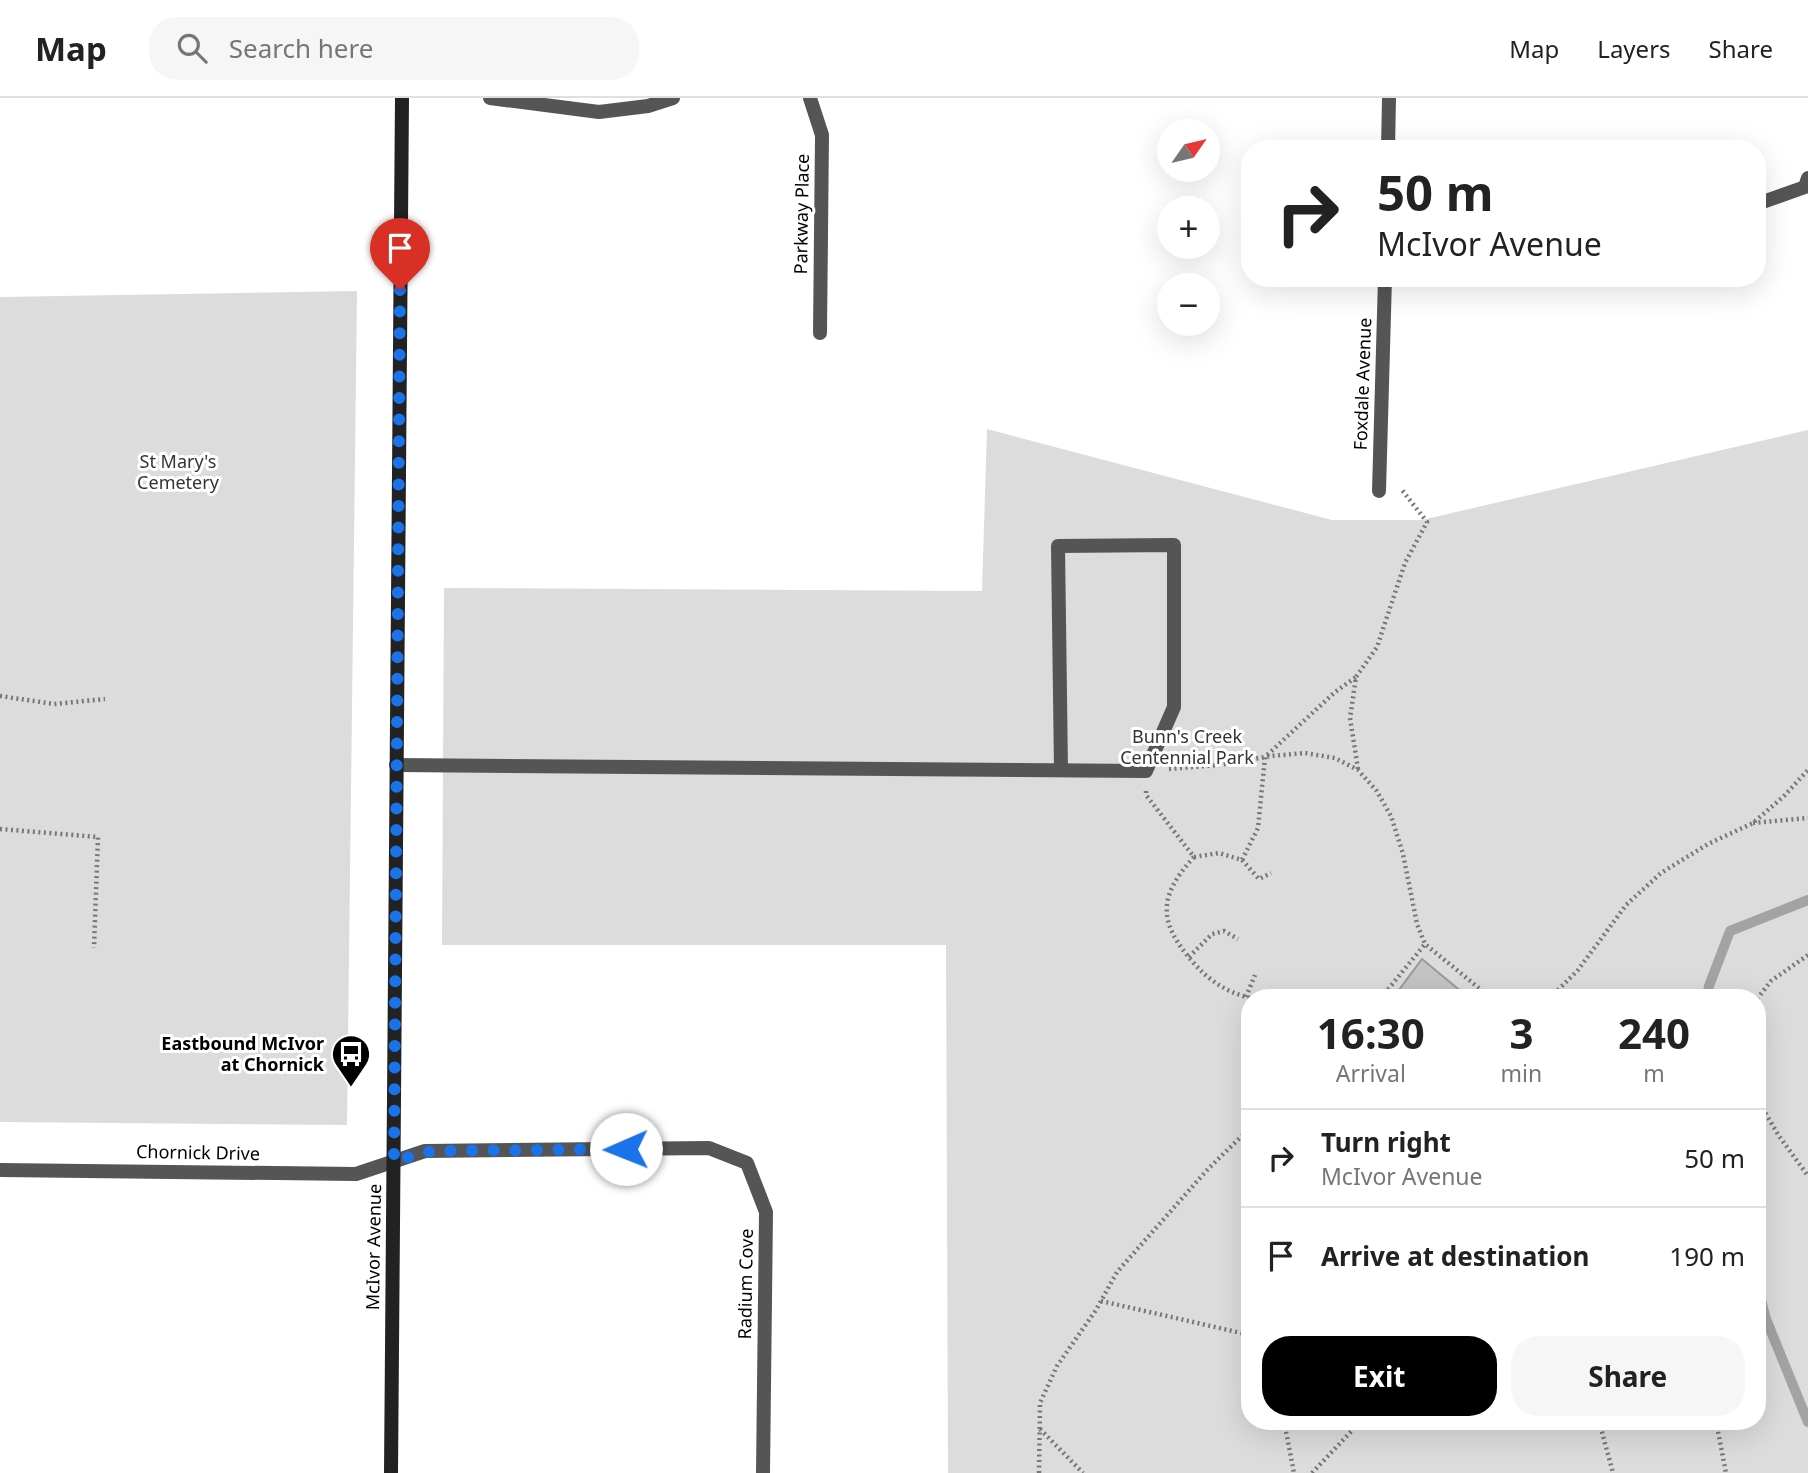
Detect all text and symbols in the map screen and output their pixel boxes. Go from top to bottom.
search box [149,17,639,80]
text: Map [35,26,107,71]
icon: search [173,29,211,67]
text: Search here [229,30,373,66]
text: Map [1509,32,1559,65]
text: Layers [1597,32,1671,65]
text: Share [1709,32,1773,65]
north arrow [1157,119,1220,182]
map controls [1157,119,1220,336]
street label: Parkway Place [788,153,814,274]
text: 50 m [1377,159,1494,225]
icon: right [1262,168,1353,259]
button: + [1157,196,1220,259]
pin [370,218,430,290]
text: McIvor Avenue [1377,222,1602,265]
icon: arrive [381,229,419,267]
button: − [1157,273,1220,336]
street label: Foxdale Avenue [1348,317,1376,451]
park label: St Mary's Cemetery [137,449,220,494]
park label: Bunn's Creek Centennial Park [1120,724,1254,769]
text: 16:30 [1317,1004,1425,1061]
text: 3 [1509,1004,1533,1061]
text: 240 [1618,1004,1690,1061]
place label: Eastbound McIvor at Chornick [161,1031,325,1076]
bus stop icon: Eastbound McIvor at Chornick [330,1033,372,1088]
text: Arrival [1336,1057,1406,1089]
text: min [1501,1057,1542,1089]
text: m [1643,1057,1665,1089]
position arrow [589,1112,663,1186]
text: Turn right [1321,1124,1451,1160]
street label: Chornick Drive [136,1139,260,1165]
icon: right [1262,1139,1300,1177]
text: 50 m [1684,1140,1745,1176]
text: McIvor Avenue [1321,1160,1483,1192]
street label: McIvor Avenue [360,1184,386,1310]
street label: Radium Cove [732,1228,758,1340]
icon: arrive [1262,1237,1300,1275]
text: Arrive at destination [1321,1238,1590,1274]
text: 190 m [1669,1238,1745,1274]
button: Exit [1262,1336,1497,1416]
button: Share [1511,1336,1745,1416]

